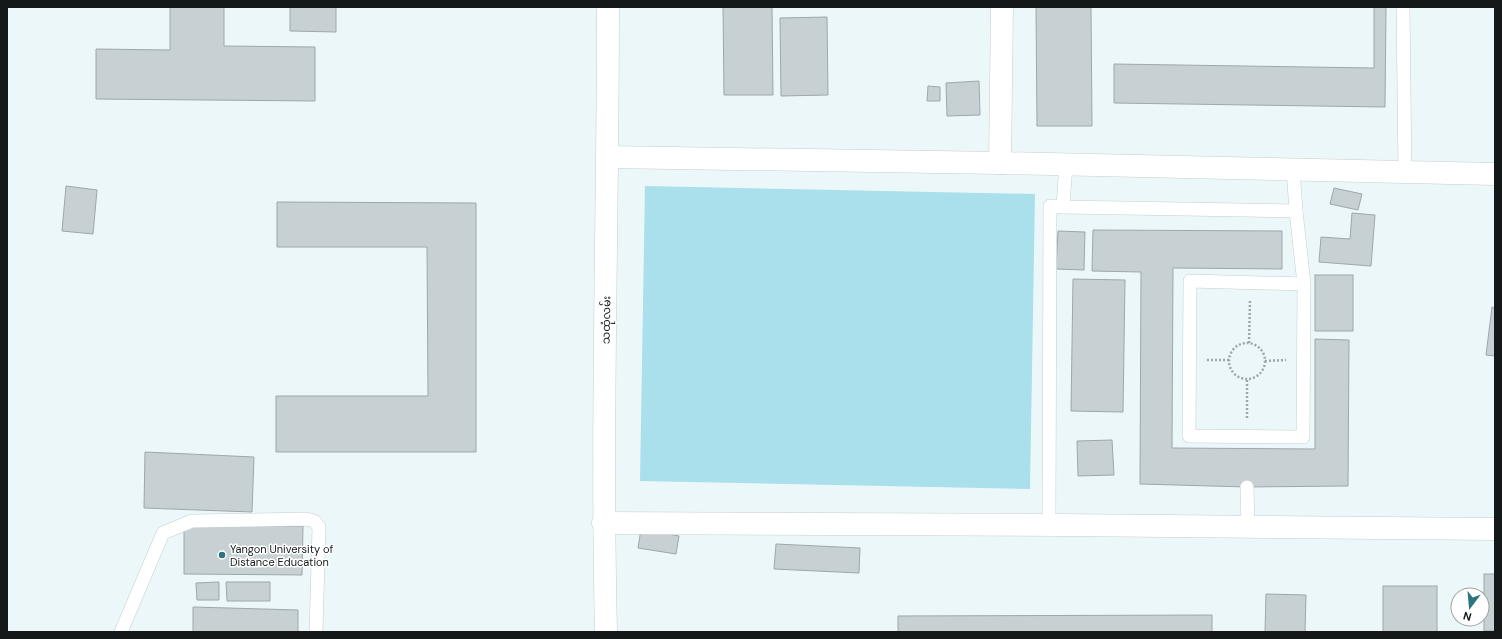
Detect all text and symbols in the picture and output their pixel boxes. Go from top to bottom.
street label: သထုံလမ်း [599,295,615,344]
place label: Yangon University of Distance Education [230,542,334,569]
marker: Yangon University of Distance Education [217,550,227,560]
north arrow [1450,587,1490,627]
text: N [1461,609,1473,624]

